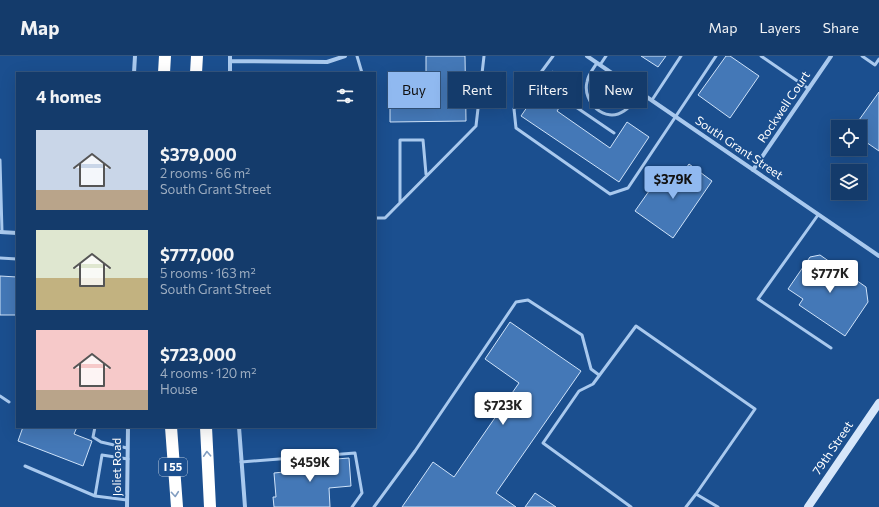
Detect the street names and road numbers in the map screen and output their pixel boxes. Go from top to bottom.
street label: Rockwell Court [754,68,812,145]
street label: South Grant Street [693,113,786,182]
street label: 79th Street [809,418,855,477]
street label: Joliet Road [109,438,124,496]
road number: I 55 [159,458,187,476]

